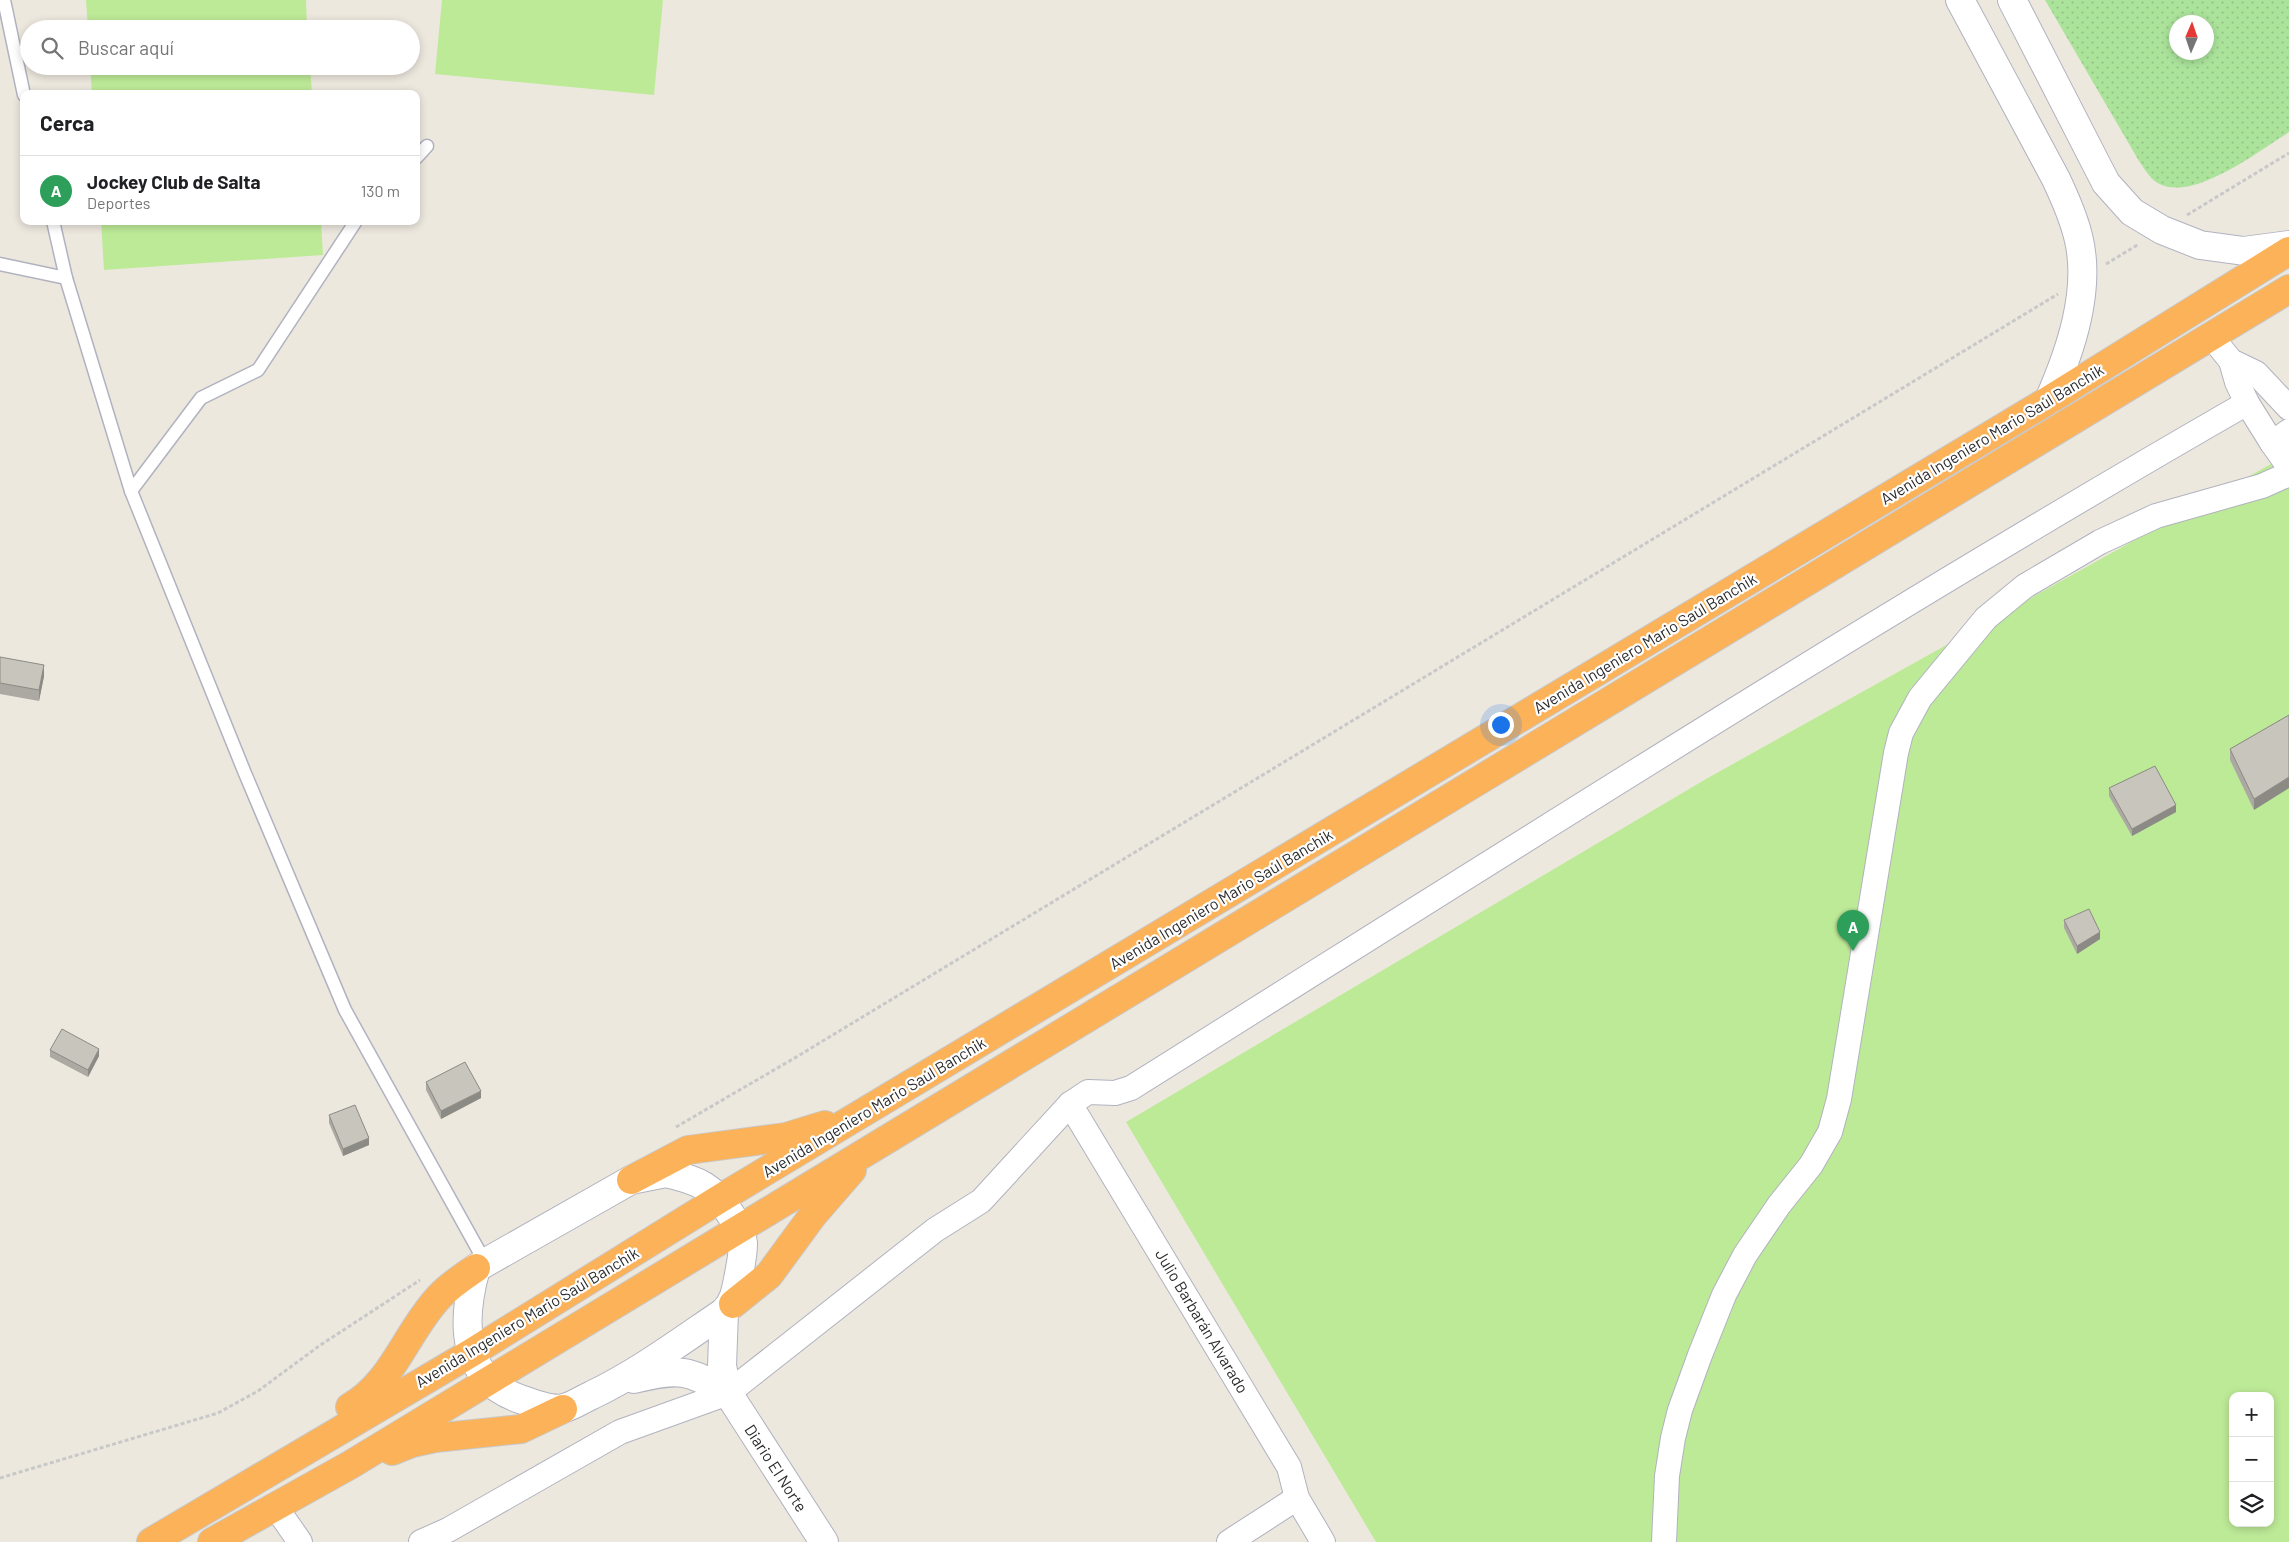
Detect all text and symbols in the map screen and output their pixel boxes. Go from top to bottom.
north arrow [2169,15,2214,60]
search box [20,20,420,75]
icon: search [38,34,66,62]
text: Buscar aquí [78,36,174,59]
text: Cerca [40,110,94,135]
text: Jockey Club de Salta [87,170,260,193]
text: A [51,181,61,200]
text: 130 m [361,181,400,200]
text: Deportes [87,193,151,212]
street label: Avenida Ingeniero Mario Saúl Banchik [1877,359,2107,508]
street label: Avenida Ingeniero Mario Saúl Banchik [1530,568,1760,717]
your location [1488,712,1514,738]
street label: Avenida Ingeniero Mario Saúl Banchik [1106,824,1336,973]
pin: A [1837,910,1869,951]
street label: Avenida Ingeniero Mario Saúl Banchik [759,1032,989,1181]
street label: Avenida Ingeniero Mario Saúl Banchik [412,1242,642,1391]
street label: Julio Barbarán Alvarado [1152,1245,1253,1396]
map controls [2229,1392,2274,1527]
button: + [2229,1392,2274,1437]
street label: Diario El Norte [741,1421,812,1515]
button: − [2229,1437,2274,1482]
button: layers [2229,1482,2274,1527]

